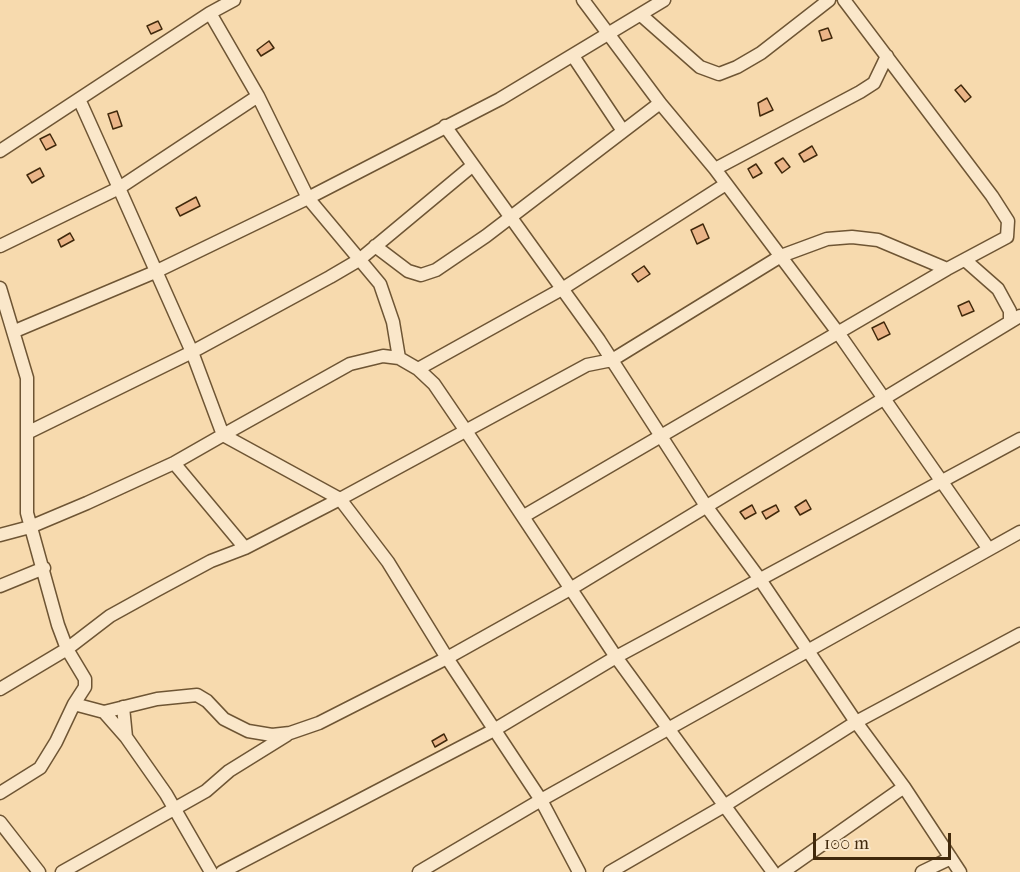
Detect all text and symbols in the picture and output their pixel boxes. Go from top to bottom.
scale bar [816,821,954,859]
text: 100 m [824,833,869,854]

